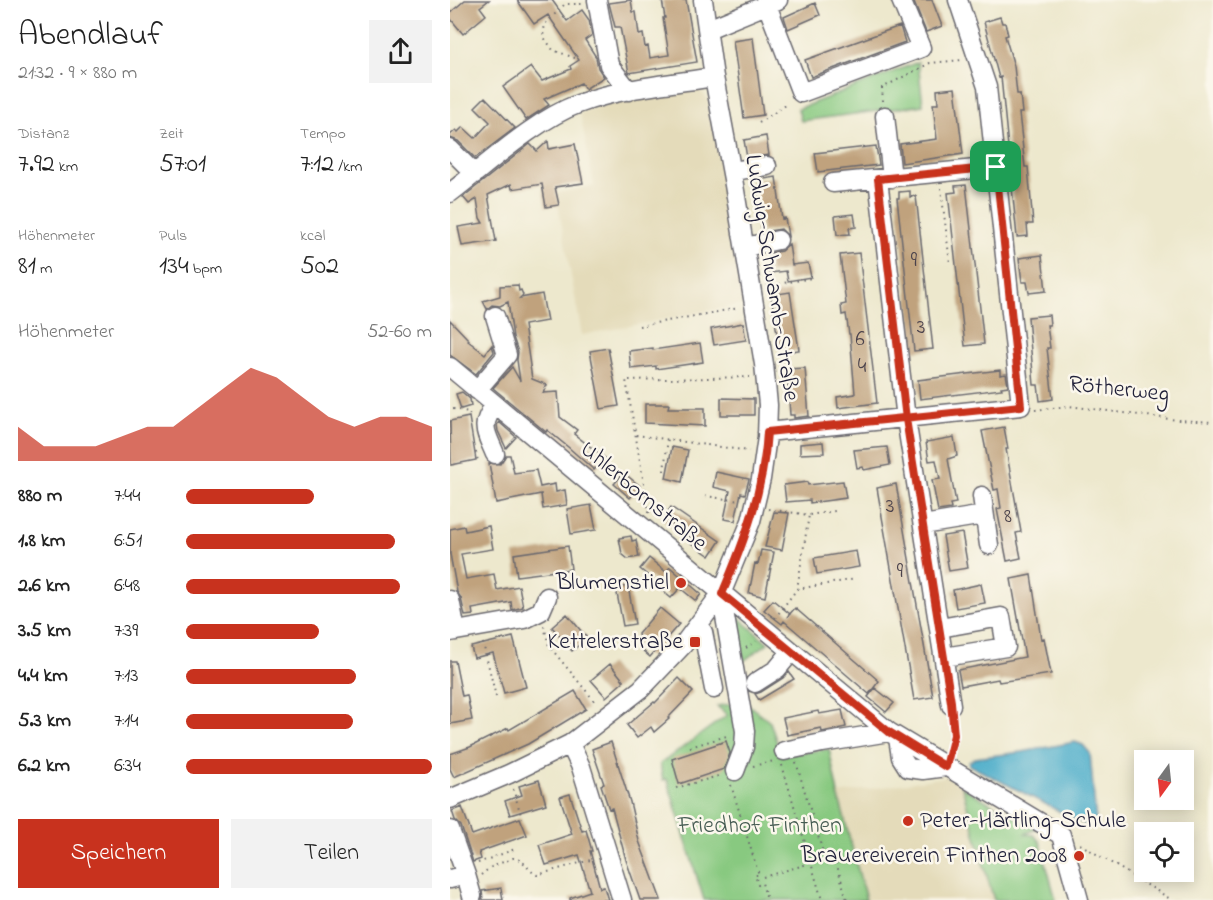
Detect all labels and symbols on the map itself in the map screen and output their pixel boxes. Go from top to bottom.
pin [970,141,1021,192]
street label: Ludwig-Schwamb-Straße [734,152,808,404]
house number: 9 [911,246,918,276]
house number: 3 [917,313,925,343]
house number: 6 [855,325,865,355]
house number: 4 [858,352,867,382]
street label: Rötherweg [1067,367,1171,413]
street label: Uhlerbornstraße [572,433,715,561]
house number: 3 [886,492,894,522]
house number: 8 [1004,502,1012,532]
house number: 9 [897,557,904,587]
place label: Blumenstiel [555,566,669,601]
marker: Blumenstiel [674,576,688,590]
place label: Kettelerstraße [548,625,683,660]
marker: Kettelerstraße [688,635,702,649]
north arrow [1134,750,1194,810]
place label: Peter-Härtling-Schule [920,804,1126,839]
park label: Friedhof Finthen [677,809,842,844]
marker: Peter-Härtling-Schule [901,814,915,828]
place label: Brauereiverein Finthen 2008 [800,839,1067,874]
marker: Brauereiverein Finthen 2008 [1072,849,1086,863]

